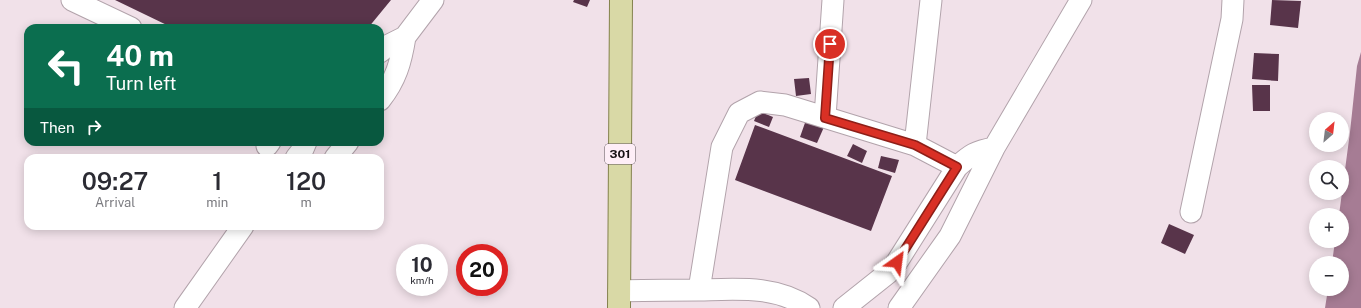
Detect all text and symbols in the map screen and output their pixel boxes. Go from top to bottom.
pin [813,27,847,61]
icon: arrive [819,33,841,55]
text: 40 m [106,39,174,72]
icon: left [40,40,92,92]
text: Turn left [106,73,176,94]
north arrow [1309,112,1349,152]
map controls [1309,112,1349,296]
icon: right [83,116,105,138]
text: Then [40,119,75,136]
road number: 301 [605,144,635,164]
button: search [1309,160,1349,200]
text: 09:27 [82,167,148,195]
text: 1 [212,167,222,195]
text: 120 [286,167,326,195]
text: Arrival [95,195,135,210]
text: min [206,195,228,210]
text: m [300,195,312,210]
button: + [1309,208,1349,248]
position arrow [876,241,918,283]
speed limit sign: 20 [456,244,508,296]
text: 10 [411,253,433,277]
button: − [1309,256,1349,296]
text: km/h [410,274,434,286]

